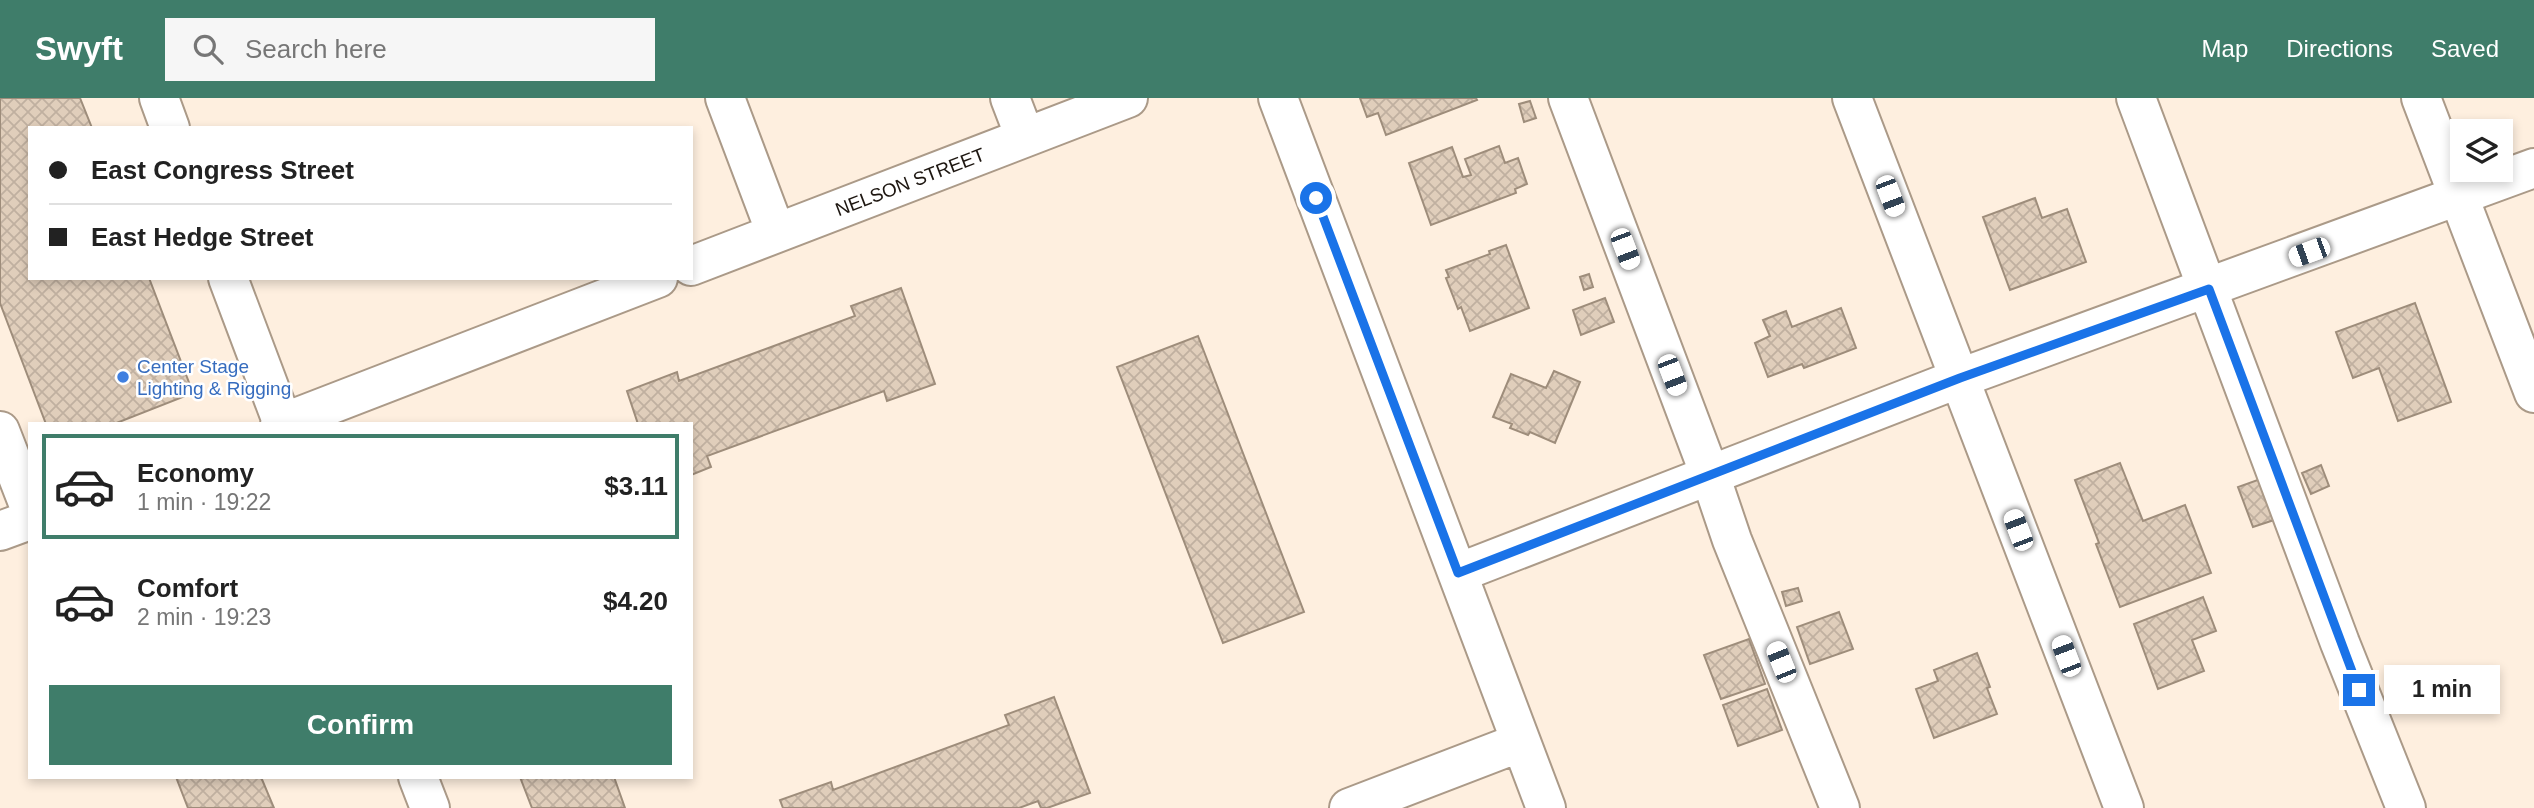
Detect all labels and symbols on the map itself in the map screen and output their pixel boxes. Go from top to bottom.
street label: NELSON STREET [832,144,988,220]
car [1873,173,1908,219]
route start [1300,182,1332,214]
car [1608,226,1643,272]
car [2286,235,2333,269]
car [1655,352,1690,398]
place label: Center Stage Lighting & Rigging [137,356,291,399]
marker: Center Stage Lighting & Rigging [115,369,131,385]
car [2001,507,2036,553]
car [2049,633,2084,679]
car [1764,639,1799,685]
callout: 1 min [2384,666,2499,714]
route end [2343,674,2375,706]

